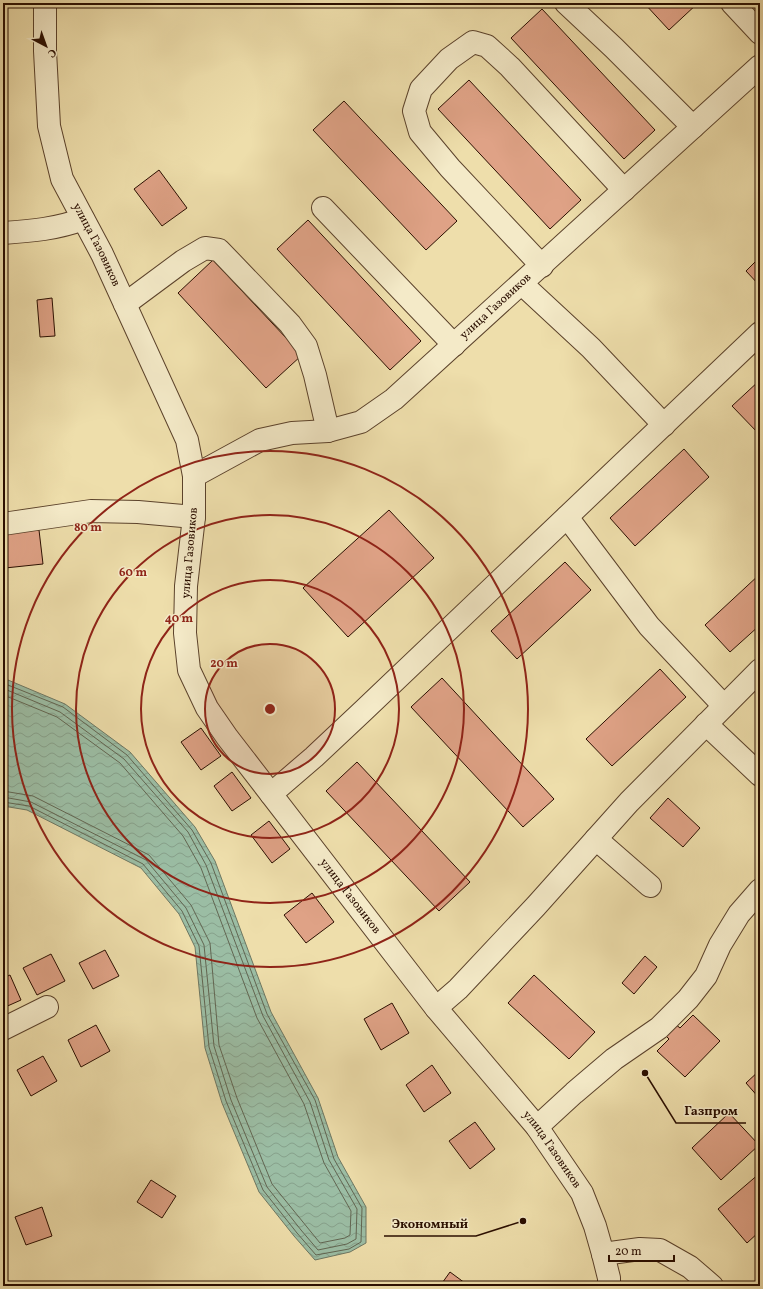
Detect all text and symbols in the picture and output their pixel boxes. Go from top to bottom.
north arrow [26,26,66,66]
text: С [44,44,59,60]
street label: улица Газовиков [68,200,124,289]
street label: улица Газовиков [457,270,535,343]
street label: улица Газовиков [178,507,202,599]
text: 80 m [74,520,102,536]
text: 60 m [119,565,147,581]
text: 40 m [165,611,194,627]
text: 20 m [210,656,238,672]
centre of rings [263,702,277,716]
street label: улица Газовиков [316,855,384,937]
callout: Газпром [676,1098,746,1123]
text: Газпром [684,1103,738,1121]
street label: улица Газовиков [519,1107,585,1192]
callout: Экономный [384,1211,476,1236]
text: Экономный [392,1216,468,1234]
scale bar [609,1237,674,1263]
text: 20 m [615,1244,642,1260]

